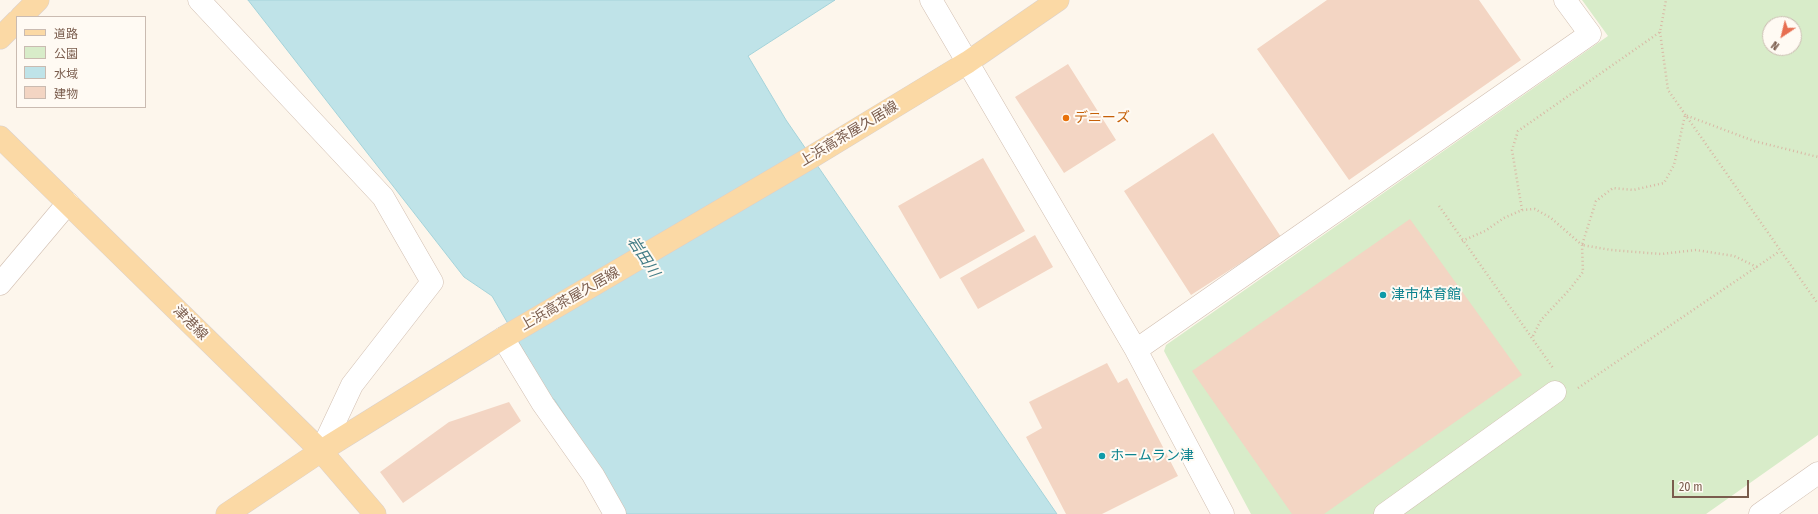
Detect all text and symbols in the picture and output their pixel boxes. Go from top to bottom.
legend [16,16,146,108]
north arrow [1762,16,1802,56]
text: 道路 [54,27,78,41]
text: N [1769,38,1782,53]
text: 公園 [54,47,78,61]
text: 水域 [54,67,78,81]
text: 建物 [54,87,78,101]
street label: 上浜高茶屋久居線 [797,98,901,170]
place label: デニーズ [1074,110,1130,126]
marker: デニーズ [1061,113,1071,123]
water label: 岩田川 [623,233,663,281]
street label: 上浜高茶屋久居線 [517,264,623,334]
place label: 津市体育館 [1391,287,1461,303]
marker: 津市体育館 [1378,290,1388,300]
street label: 津港線 [169,302,211,344]
place label: ホームラン津 [1110,448,1194,464]
marker: ホームラン津 [1097,451,1107,461]
scale bar [1674,472,1751,498]
text: 20 m [1679,480,1703,494]

